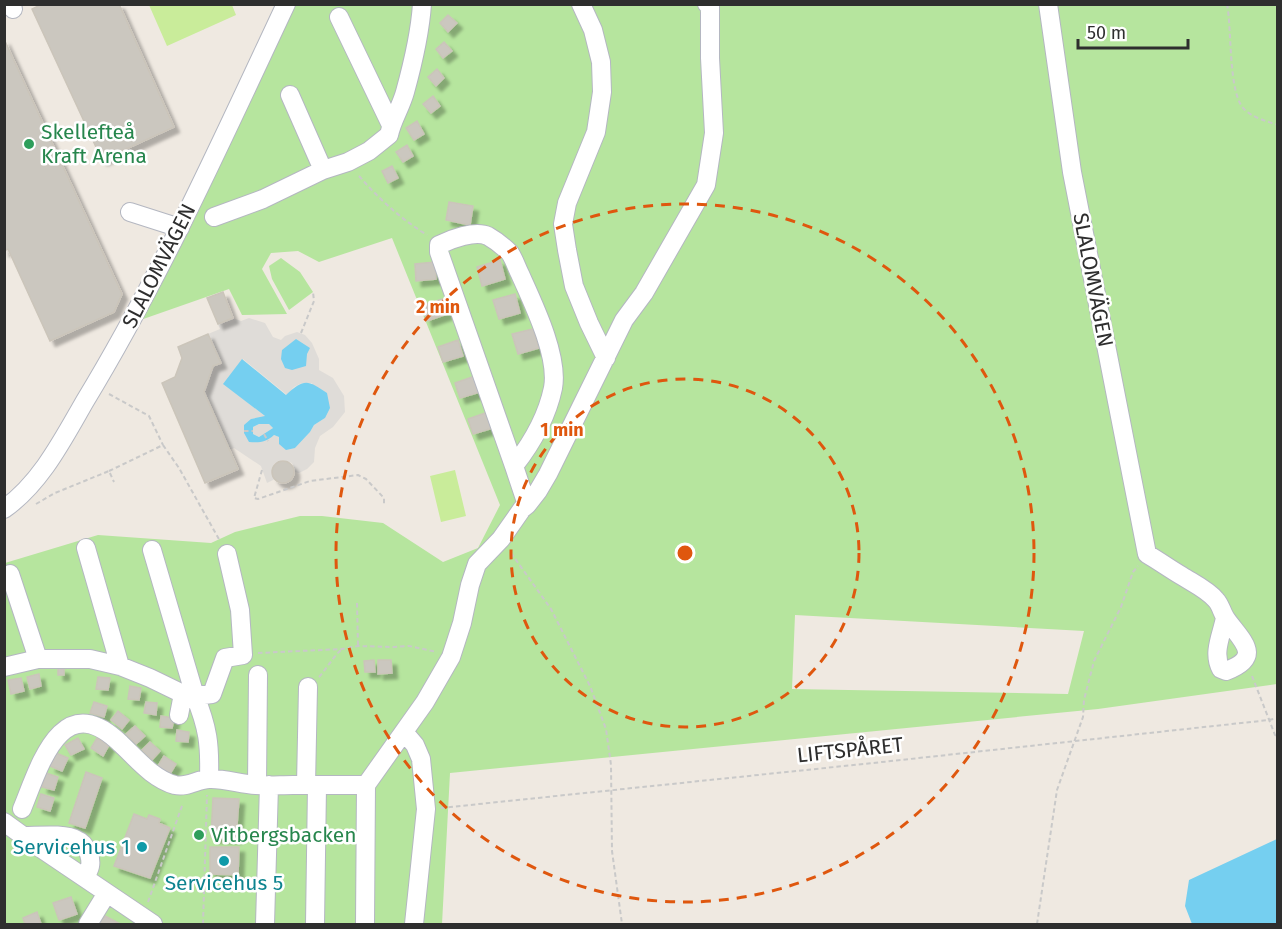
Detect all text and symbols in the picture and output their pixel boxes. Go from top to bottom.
scale bar [1078,12,1188,50]
text: 50 m [1087,22,1126,44]
place label: Skellefteå Kraft Arena [41,119,147,169]
marker: Skellefteå Kraft Arena [22,137,36,151]
street label: SLALOMVÄGEN [117,199,201,333]
street label: SLALOMVÄGEN [1067,211,1119,349]
text: 2 min [416,296,460,318]
text: 1 min [540,419,584,441]
centre of rings [675,543,695,563]
street label: LIFTSPÅRET [796,731,905,769]
place label: Vitbergsbacken [211,822,357,848]
marker: Vitbergsbacken [192,828,206,842]
place label: Servicehus 1 [13,834,130,860]
marker: Servicehus 1 [135,840,149,854]
marker: Servicehus 5 [217,854,231,868]
place label: Servicehus 5 [165,870,283,896]

